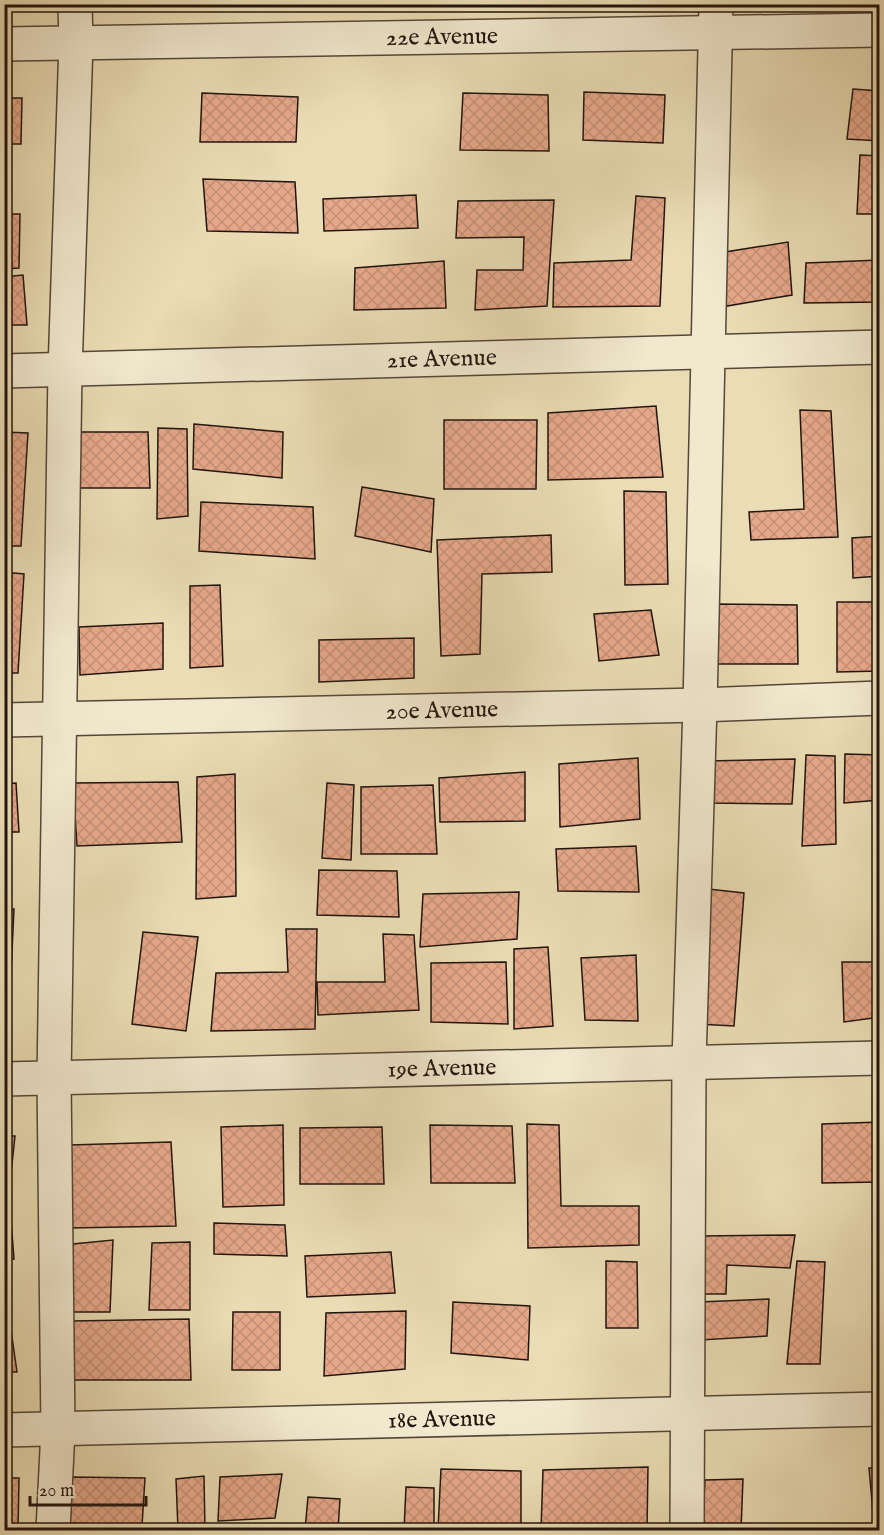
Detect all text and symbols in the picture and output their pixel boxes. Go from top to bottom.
street label: 22e Avenue [386,21,498,53]
street label: 21e Avenue [387,342,497,376]
street label: 20e Avenue [385,694,499,727]
street label: 19e Avenue [387,1052,497,1085]
street label: 18e Avenue [388,1403,496,1436]
scale bar [30,1469,146,1507]
text: 20 m [39,1480,74,1503]

